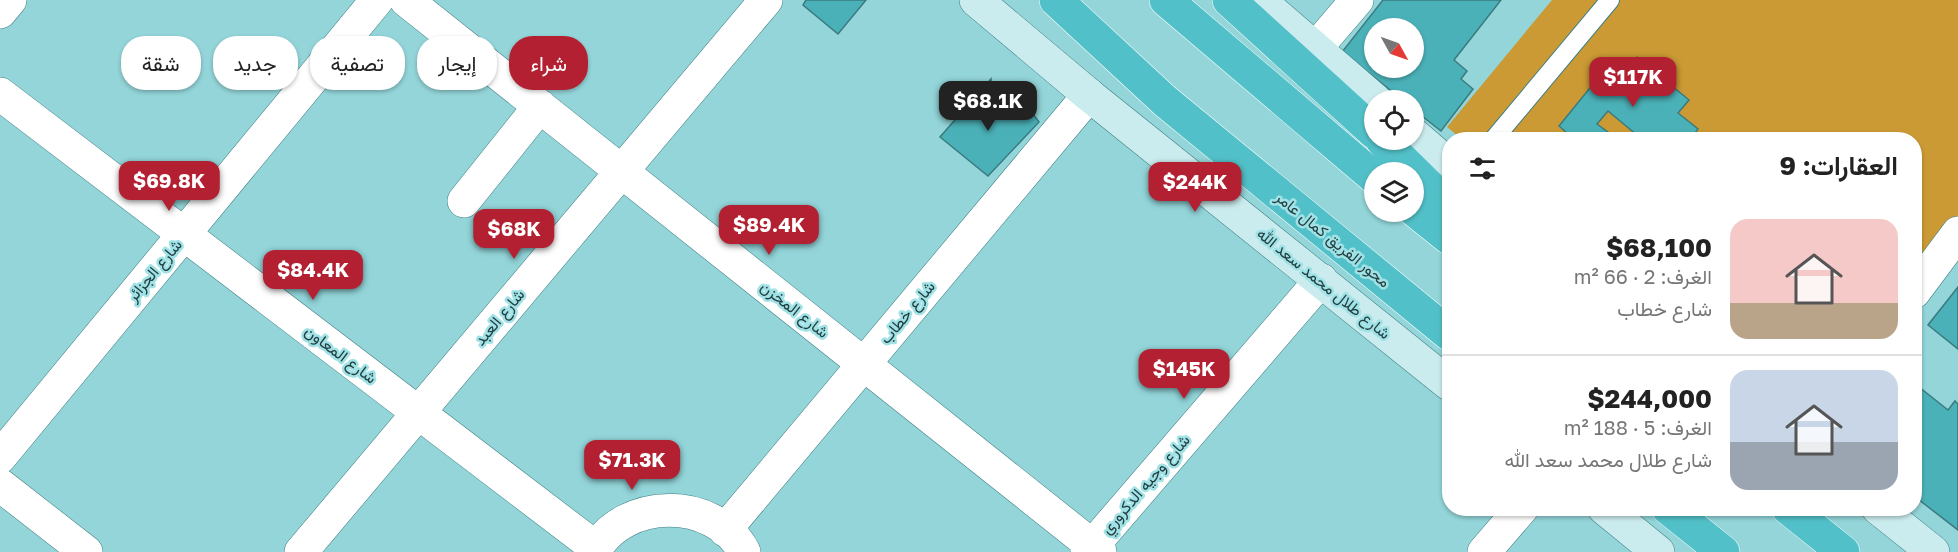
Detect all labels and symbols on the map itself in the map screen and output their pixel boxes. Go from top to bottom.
north arrow [1364,18,1424,78]
pin: $117K [1591,57,1675,108]
pin: $68.1K [939,81,1037,132]
pin: $69.8K [120,161,218,212]
pin: $244K [1153,162,1237,213]
street label: محور الفريق كمال عامر [1270,186,1394,292]
pin: $89.4K [720,205,818,256]
pin: $68K [478,209,550,260]
street label: شارع طلال محمد سعد الله [1252,223,1395,345]
street label: شارع الجزائر [121,235,187,307]
pin: $84.4K [264,250,362,301]
street label: شارع المخزن [756,276,833,343]
street label: شارع خطاب [875,277,941,349]
street label: شارع العبد [470,285,530,351]
street label: شارع المعاون [300,320,381,389]
pin: $145K [1142,349,1226,400]
street label: شارع وجيه الدكروري [1096,430,1197,541]
pin: $71.3K [583,440,681,491]

